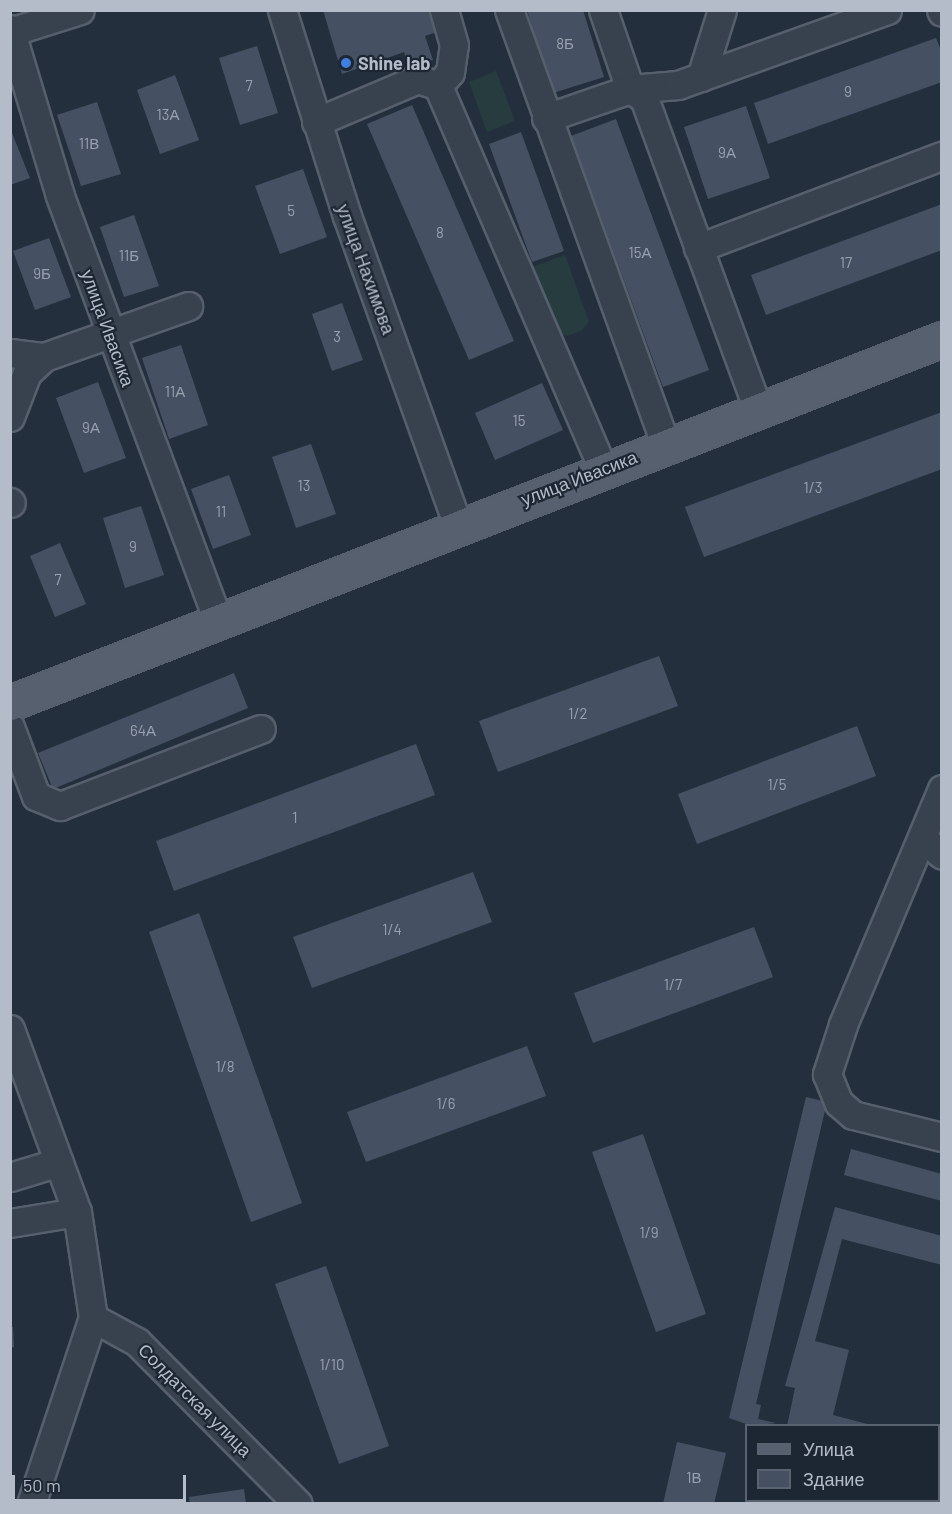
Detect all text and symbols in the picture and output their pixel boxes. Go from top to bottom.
house number: 8Б [556,35,574,53]
place label: Shine lab [358,52,430,74]
marker: Shine lab [339,56,353,70]
house number: 7 [245,77,253,95]
house number: 9 [844,83,852,101]
house number: 13А [157,106,179,124]
house number: 11В [79,135,99,153]
house number: 9А [718,144,736,162]
street label: улица Нахимова [332,201,400,337]
house number: 5 [287,202,295,220]
house number: 8 [436,224,444,242]
house number: 15А [629,244,651,262]
house number: 11Б [119,247,139,265]
house number: 17 [840,254,852,272]
house number: 9Б [33,265,51,283]
street label: улица Ивасика [77,267,139,389]
house number: 3 [333,328,341,346]
house number: 11А [165,383,185,401]
house number: 15 [513,412,525,430]
house number: 9А [82,419,100,437]
street label: улица Ивасика [518,446,640,510]
house number: 13 [298,477,310,495]
house number: 1/3 [804,479,822,497]
house number: 11 [216,503,226,521]
house number: 9 [129,538,137,556]
house number: 7 [54,571,62,589]
house number: 1/2 [568,705,588,723]
house number: 64А [130,722,156,740]
house number: 1/5 [768,776,786,794]
house number: 1 [292,809,298,827]
house number: 1/4 [382,921,402,939]
house number: 1/7 [664,976,682,994]
house number: 1/8 [215,1058,235,1076]
house number: 1/6 [437,1095,455,1113]
house number: 1/9 [639,1224,659,1242]
street label: Солдатская улица [134,1339,256,1461]
house number: 1/10 [320,1356,344,1374]
legend [745,1424,940,1502]
text: Улица [803,1438,854,1460]
scale bar [15,1463,189,1501]
text: Здание [803,1468,864,1490]
house number: 1В [686,1469,702,1487]
text: 50 m [23,1474,61,1496]

